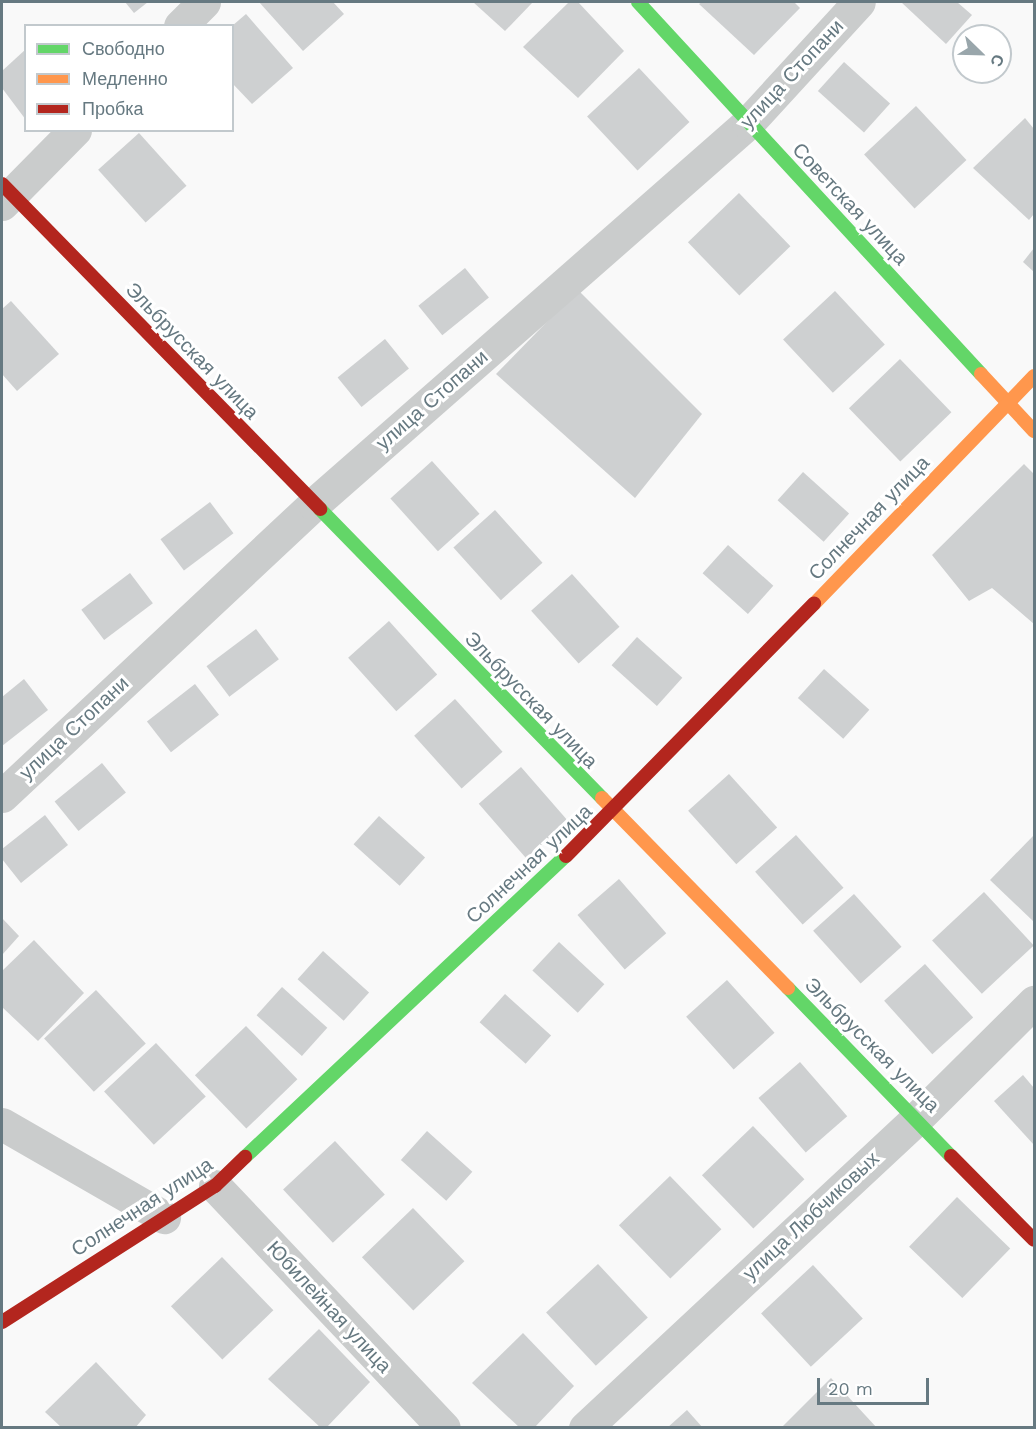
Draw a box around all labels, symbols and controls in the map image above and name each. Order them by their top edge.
street label: улица Стопани [735,14,849,134]
legend [24,24,234,132]
north arrow [952,24,1012,84]
text: Свободно [82,38,165,59]
text: С [986,51,1008,69]
text: Медленно [82,68,168,89]
text: Пробка [82,98,144,119]
street label: Советская улица [787,138,913,270]
street label: Эльбрусская улица [121,278,263,424]
street label: улица Стопани [371,345,493,455]
street label: Солнечная улица [804,451,934,585]
street label: Эльбрусская улица [460,627,602,773]
street label: улица Стопани [14,671,134,785]
street label: Солнечная улица [461,799,597,929]
street label: Эльбрусская улица [800,973,944,1117]
street label: улица Любчиковых [738,1147,884,1285]
street label: Солнечная улица [67,1152,217,1262]
street label: Юбилейная улица [262,1236,396,1378]
scale bar [820,1366,932,1404]
text: 20 m [828,1378,873,1399]

